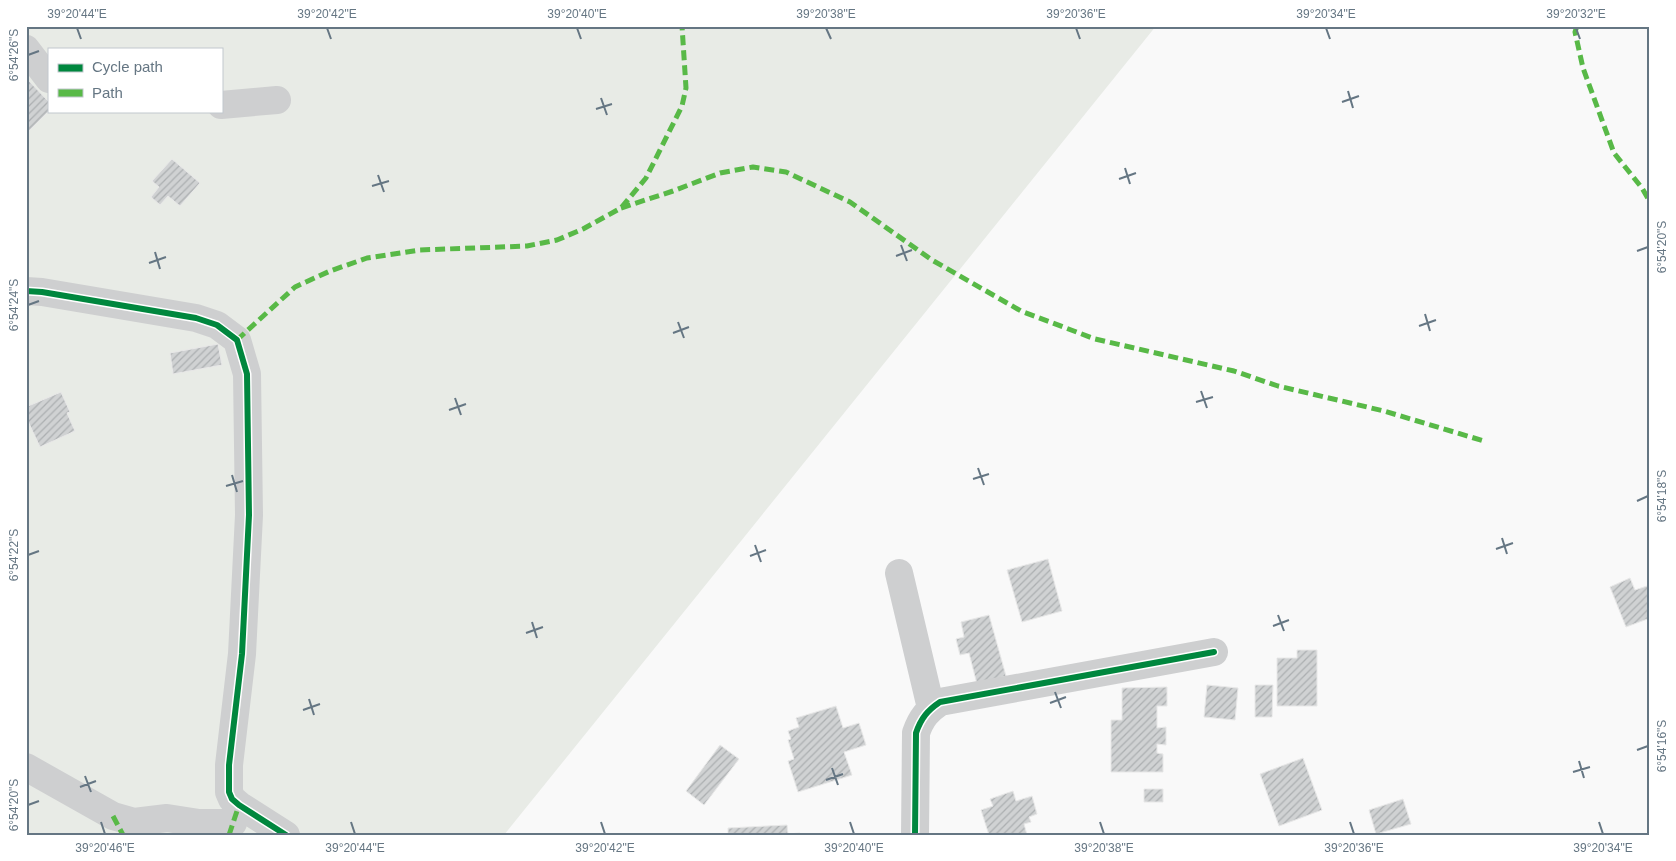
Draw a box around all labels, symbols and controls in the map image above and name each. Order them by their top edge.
text: 39°20'44"E [47,7,107,21]
text: 39°20'42"E [297,7,357,21]
text: 39°20'40"E [547,7,607,21]
text: 39°20'38"E [796,7,856,21]
text: 39°20'36"E [1046,7,1106,21]
text: 39°20'34"E [1296,7,1356,21]
text: 39°20'32"E [1546,7,1606,21]
text: 6°54'26"S [7,29,21,81]
legend [48,48,222,112]
text: Cycle path [92,58,163,75]
text: Path [92,84,123,101]
text: 6°54'20"S [1655,221,1669,273]
text: 6°54'24"S [7,279,21,331]
text: 6°54'18"S [1655,470,1669,522]
text: 6°54'22"S [7,529,21,581]
text: 6°54'16"S [1655,720,1669,772]
text: 6°54'20"S [7,779,21,831]
text: 39°20'46"E [75,841,135,855]
text: 39°20'44"E [325,841,385,855]
text: 39°20'42"E [575,841,635,855]
text: 39°20'40"E [824,841,884,855]
text: 39°20'38"E [1074,841,1134,855]
text: 39°20'36"E [1324,841,1384,855]
text: 39°20'34"E [1573,841,1633,855]

